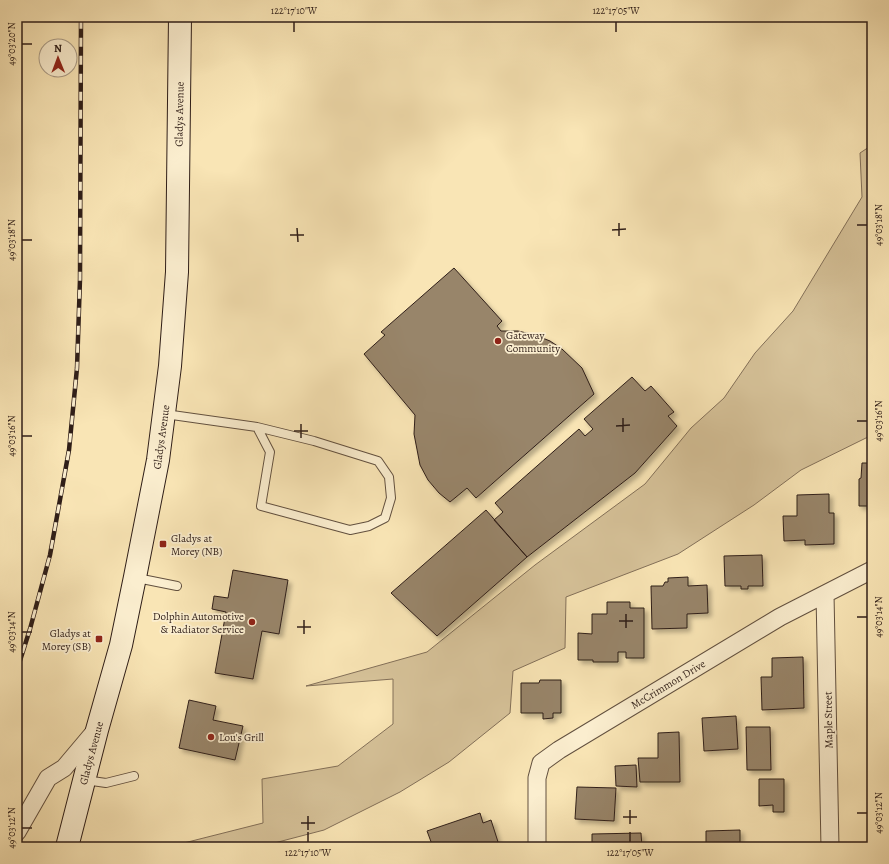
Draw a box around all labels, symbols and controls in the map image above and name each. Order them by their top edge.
text: 122°17'10"W [271,4,318,17]
text: 122°17'05"W [592,4,640,17]
text: 49°03'20"N [5,22,18,66]
north arrow [38,38,78,78]
text: N [54,41,62,56]
street label: Gladys Avenue [171,81,188,147]
text: 49°03'18"N [872,204,885,246]
text: 49°03'18"N [5,219,18,261]
place label: Gateway Community [506,328,560,356]
marker: Gateway Community [493,336,503,346]
text: 49°03'16"N [872,400,885,442]
street label: Gladys Avenue [150,404,173,470]
text: 49°03'16"N [5,415,18,457]
place label: Gladys at Morey (NB) [171,531,222,559]
marker: Gladys at Morey (NB) [158,539,168,549]
text: 49°03'14"N [872,596,885,638]
place label: Dolphin Automotive & Radiator Service [153,609,244,637]
text: 49°03'14"N [5,611,18,653]
marker: Dolphin Automotive & Radiator Service [247,617,257,627]
place label: Gladys at Morey (SB) [42,626,91,654]
marker: Gladys at Morey (SB) [94,634,104,644]
street label: McCrimmon Drive [628,656,708,713]
street label: Maple Street [820,691,836,749]
street label: Gladys Avenue [76,720,107,787]
place label: Lou's Grill [219,730,264,745]
marker: Lou's Grill [206,732,216,742]
text: 49°03'12"N [872,792,885,834]
text: 49°03'12"N [5,807,18,849]
text: 122°17'10"W [285,846,332,859]
text: 122°17'05"W [606,846,654,859]

